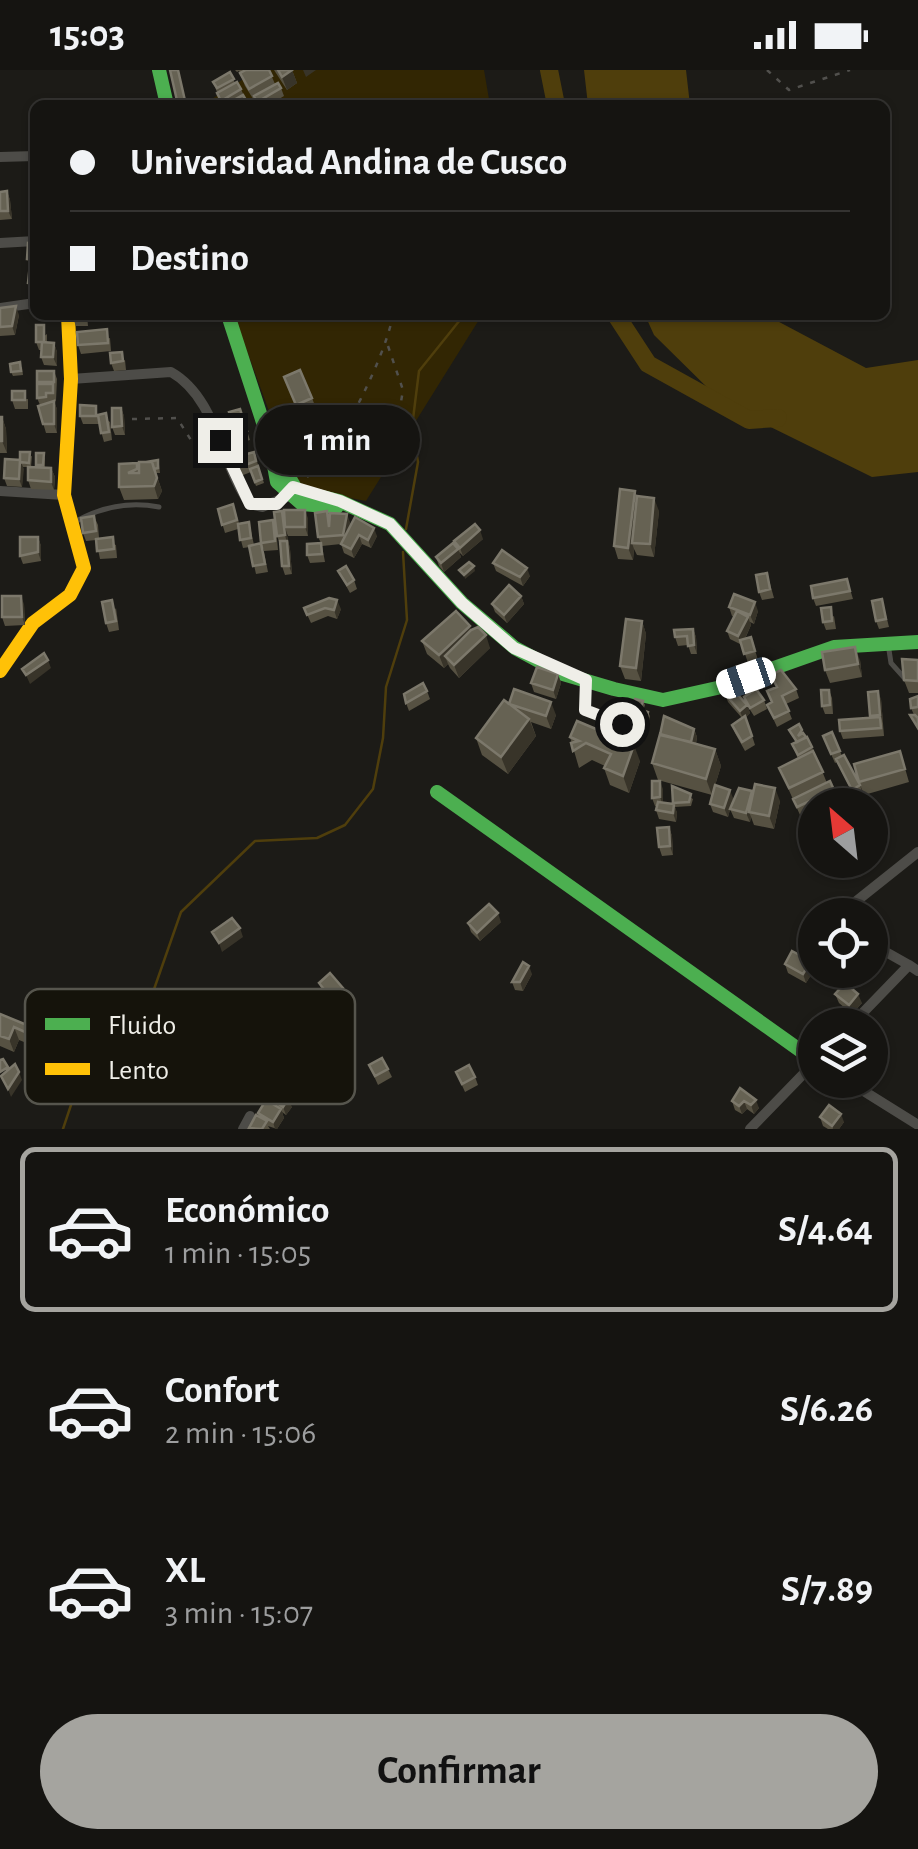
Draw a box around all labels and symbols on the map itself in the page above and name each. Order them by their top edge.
callout: 1 min [255,405,420,475]
route end [198,418,243,463]
car [713,654,779,702]
route start [600,702,645,747]
north arrow [798,788,888,878]
legend [25,989,355,1104]
text: Fluido [108,1012,176,1040]
text: Lento [108,1057,169,1085]

